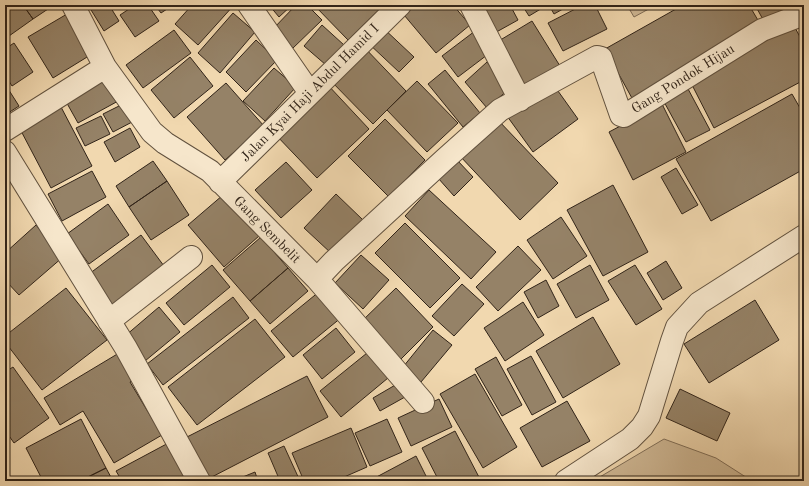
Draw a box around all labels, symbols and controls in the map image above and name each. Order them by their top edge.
street label: Jalan Kyai Haji Abdul Hamid I [238,21,382,165]
street label: Gang Pondok Hijau [629,41,737,116]
street label: Gang Sembelit [231,194,303,266]

